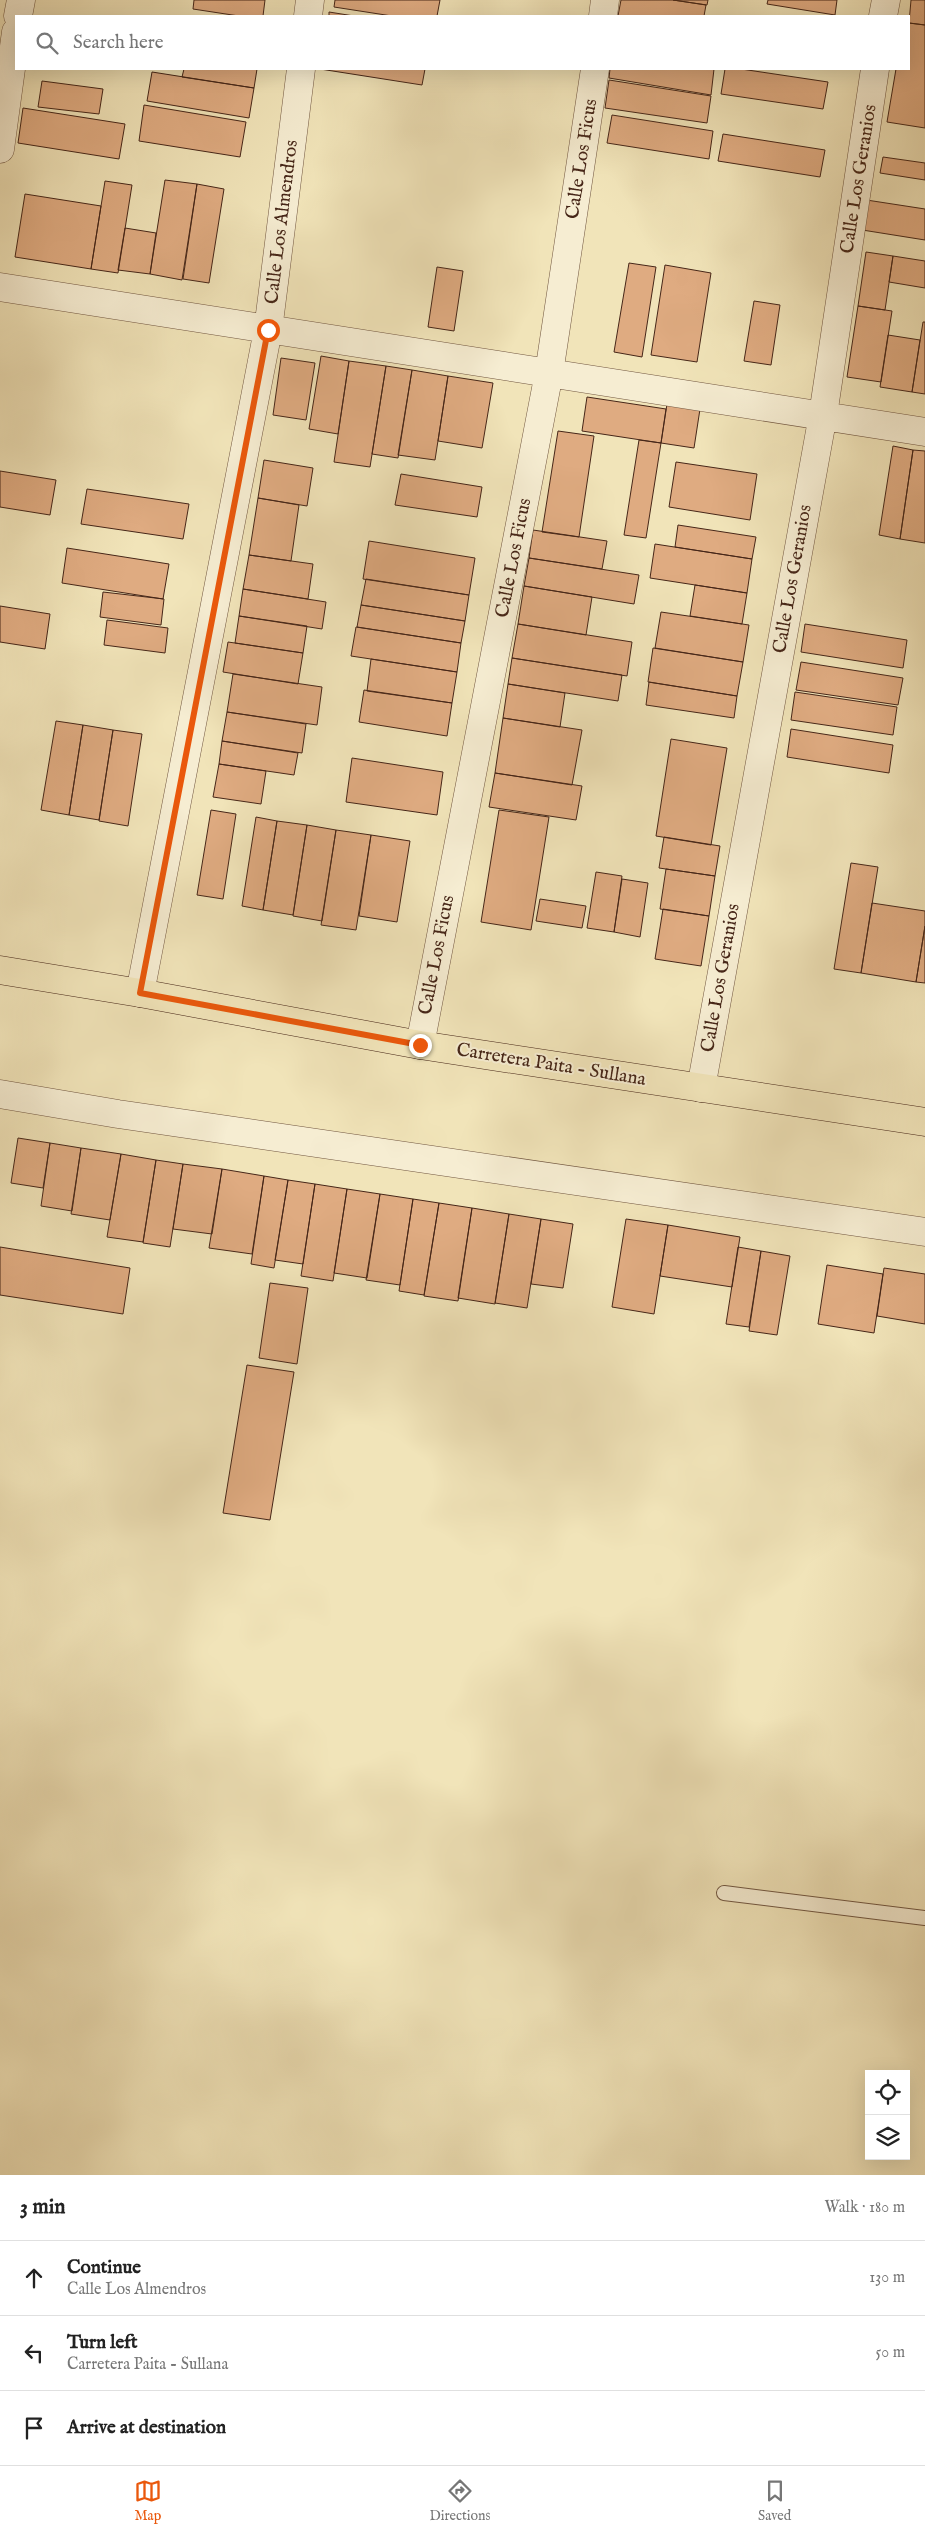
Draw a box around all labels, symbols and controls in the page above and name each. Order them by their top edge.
search box [15,15,910,70]
icon: search [33,29,61,57]
text: Search here [73,31,164,55]
street label: Calle Los Ficus [561,97,603,221]
street label: Calle Los Geranios [835,103,883,255]
street label: Calle Los Almendros [260,139,304,305]
route start [257,319,280,342]
street label: Calle Los Ficus [491,496,537,620]
street label: Calle Los Geranios [768,503,818,655]
street label: Calle Los Ficus [414,893,460,1017]
street label: Calle Los Geranios [696,902,746,1054]
route end [409,1034,432,1057]
street label: Carretera Paita - Sullana [455,1038,648,1092]
map controls [865,2070,910,2160]
button: locate [865,2070,910,2115]
button: layers [865,2115,910,2160]
text: 3 min [20,2194,65,2221]
text: Walk · 180 m [824,2198,905,2218]
text: Continue [67,2256,141,2280]
icon: ahead [20,2264,48,2292]
text: 130 m [869,2268,905,2288]
text: Calle Los Almendros [67,2280,206,2300]
text: Turn left [67,2331,138,2355]
icon: left [20,2339,48,2367]
text: 50 m [876,2343,905,2363]
text: Carretera Paita - Sullana [67,2355,228,2375]
icon: arrive [20,2414,48,2442]
text: Arrive at destination [67,2416,226,2440]
tab: Map [134,2477,162,2525]
tab: Directions [429,2477,490,2525]
tab: Saved [758,2477,791,2525]

